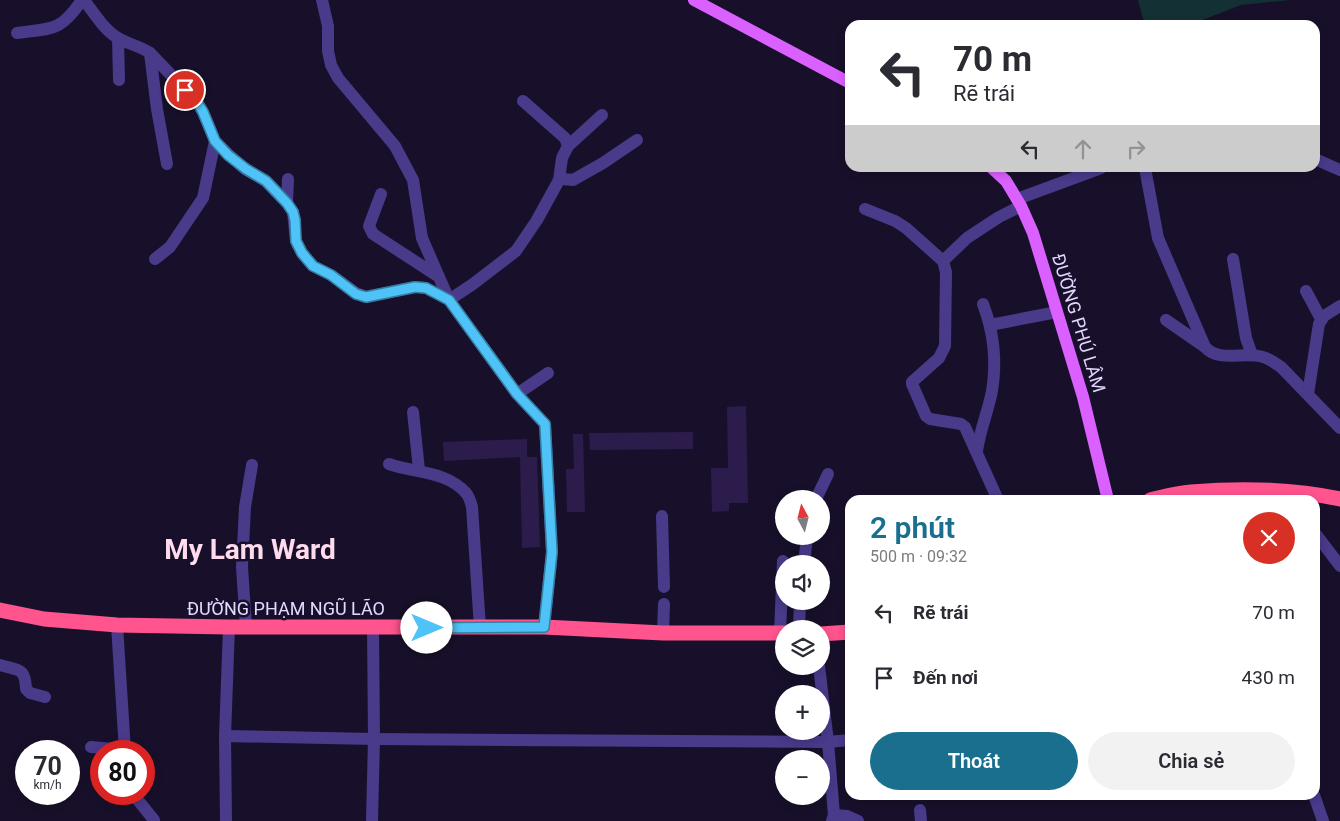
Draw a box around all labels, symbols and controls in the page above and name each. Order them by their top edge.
text: 70 m [953,39,1032,80]
icon: left [870,40,935,105]
pin [164,69,206,111]
icon: arrive [171,76,199,104]
text: Rẽ trái [953,81,1015,106]
icon: left [1016,135,1044,163]
icon: ahead [1069,135,1097,163]
icon: right [1122,135,1150,163]
street label: ĐƯỜNG PHÚ LÂM [1048,251,1110,395]
north arrow [775,490,830,545]
map controls [775,490,830,805]
text: 2 phút [870,510,955,545]
button: close [1243,512,1295,564]
district label: My Lam Ward [164,533,336,566]
text: 500 m · 09:32 [870,547,967,566]
button: sound [775,555,830,610]
street label: ĐƯỜNG PHẠM NGŨ LÃO [187,597,385,619]
icon: left [870,599,898,627]
position arrow [400,601,452,653]
text: Rẽ trái [913,601,968,624]
text: 70 m [1252,601,1295,624]
button: layers [775,620,830,675]
icon: arrive [870,664,898,692]
text: Đến nơi [913,666,978,689]
text: 430 m [1242,666,1295,689]
button: + [775,685,830,740]
button: Thoát [870,732,1078,790]
button: Chia sẻ [1088,732,1295,790]
speed limit sign: 80 [90,740,155,805]
button: − [775,750,830,805]
text: 70 [33,752,62,781]
text: km/h [33,778,62,792]

